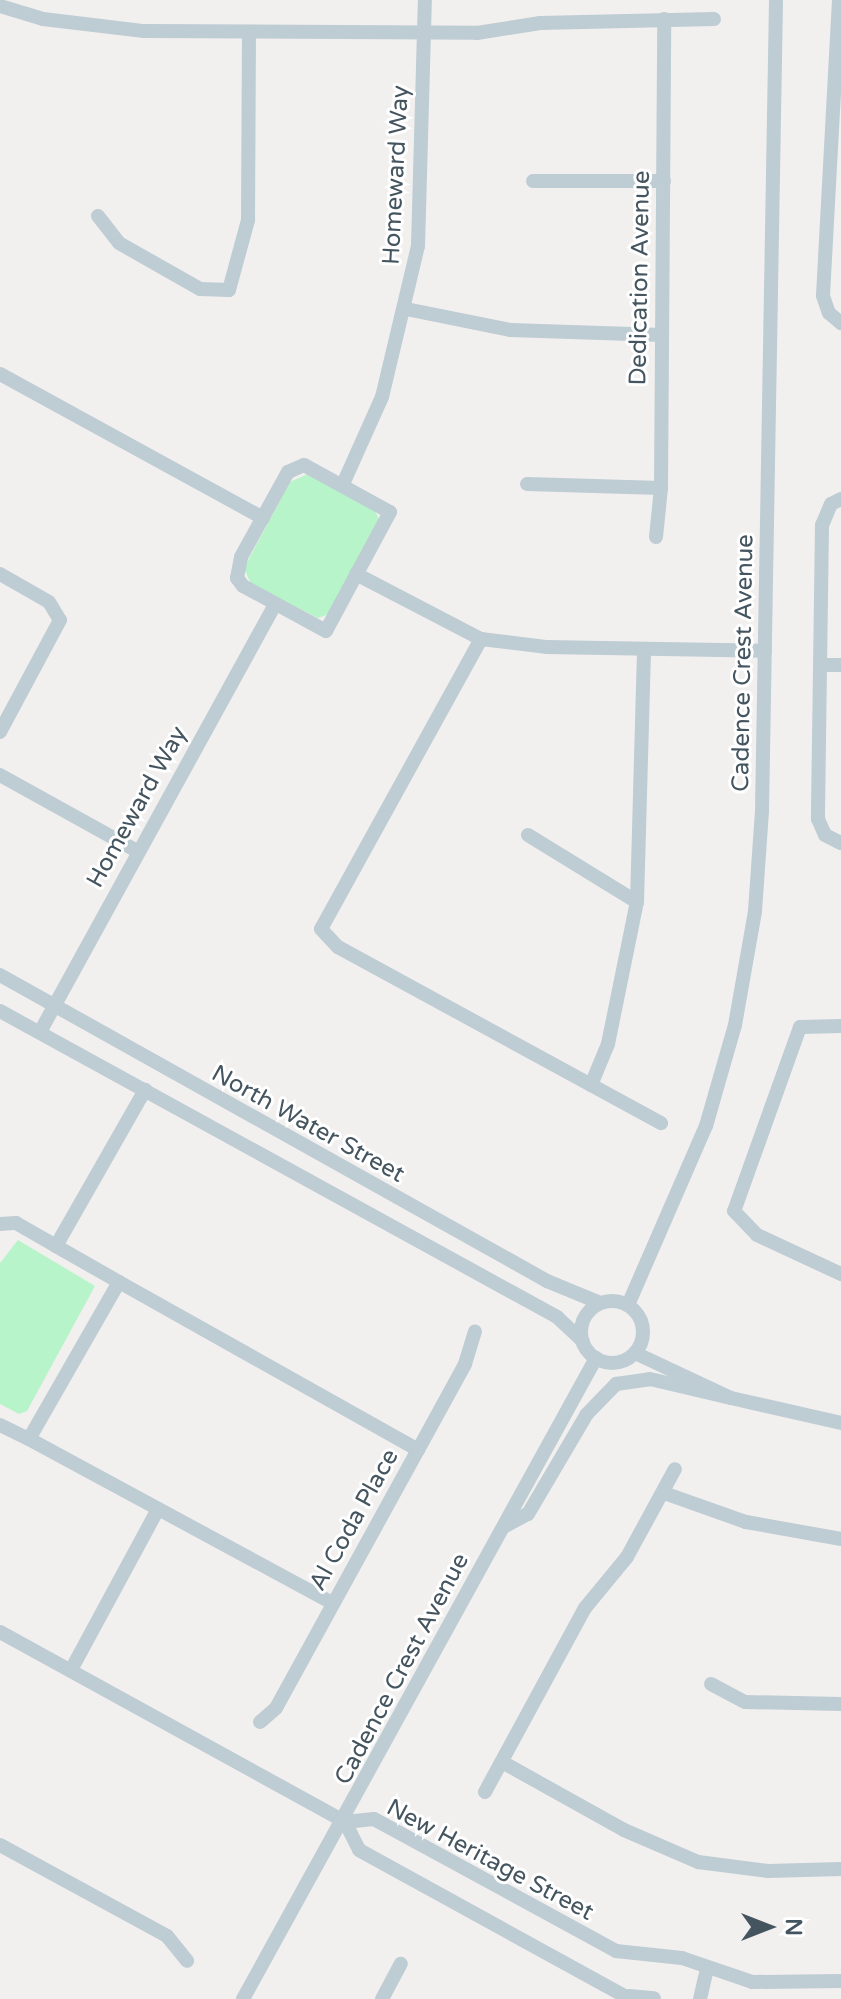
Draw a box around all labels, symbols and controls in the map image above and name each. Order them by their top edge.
street label: Homeward Way [377,84,415,266]
street label: Dedication Avenue [624,170,656,386]
street label: Cadence Crest Avenue [726,534,760,792]
street label: Homeward Way [81,721,193,893]
street label: North Water Street [207,1059,409,1189]
street label: Al Coda Place [303,1444,405,1596]
street label: Cadence Crest Avenue [329,1548,475,1790]
street label: New Heritage Street [382,1793,598,1927]
north arrow [729,1887,809,1967]
text: N [780,1918,806,1936]

